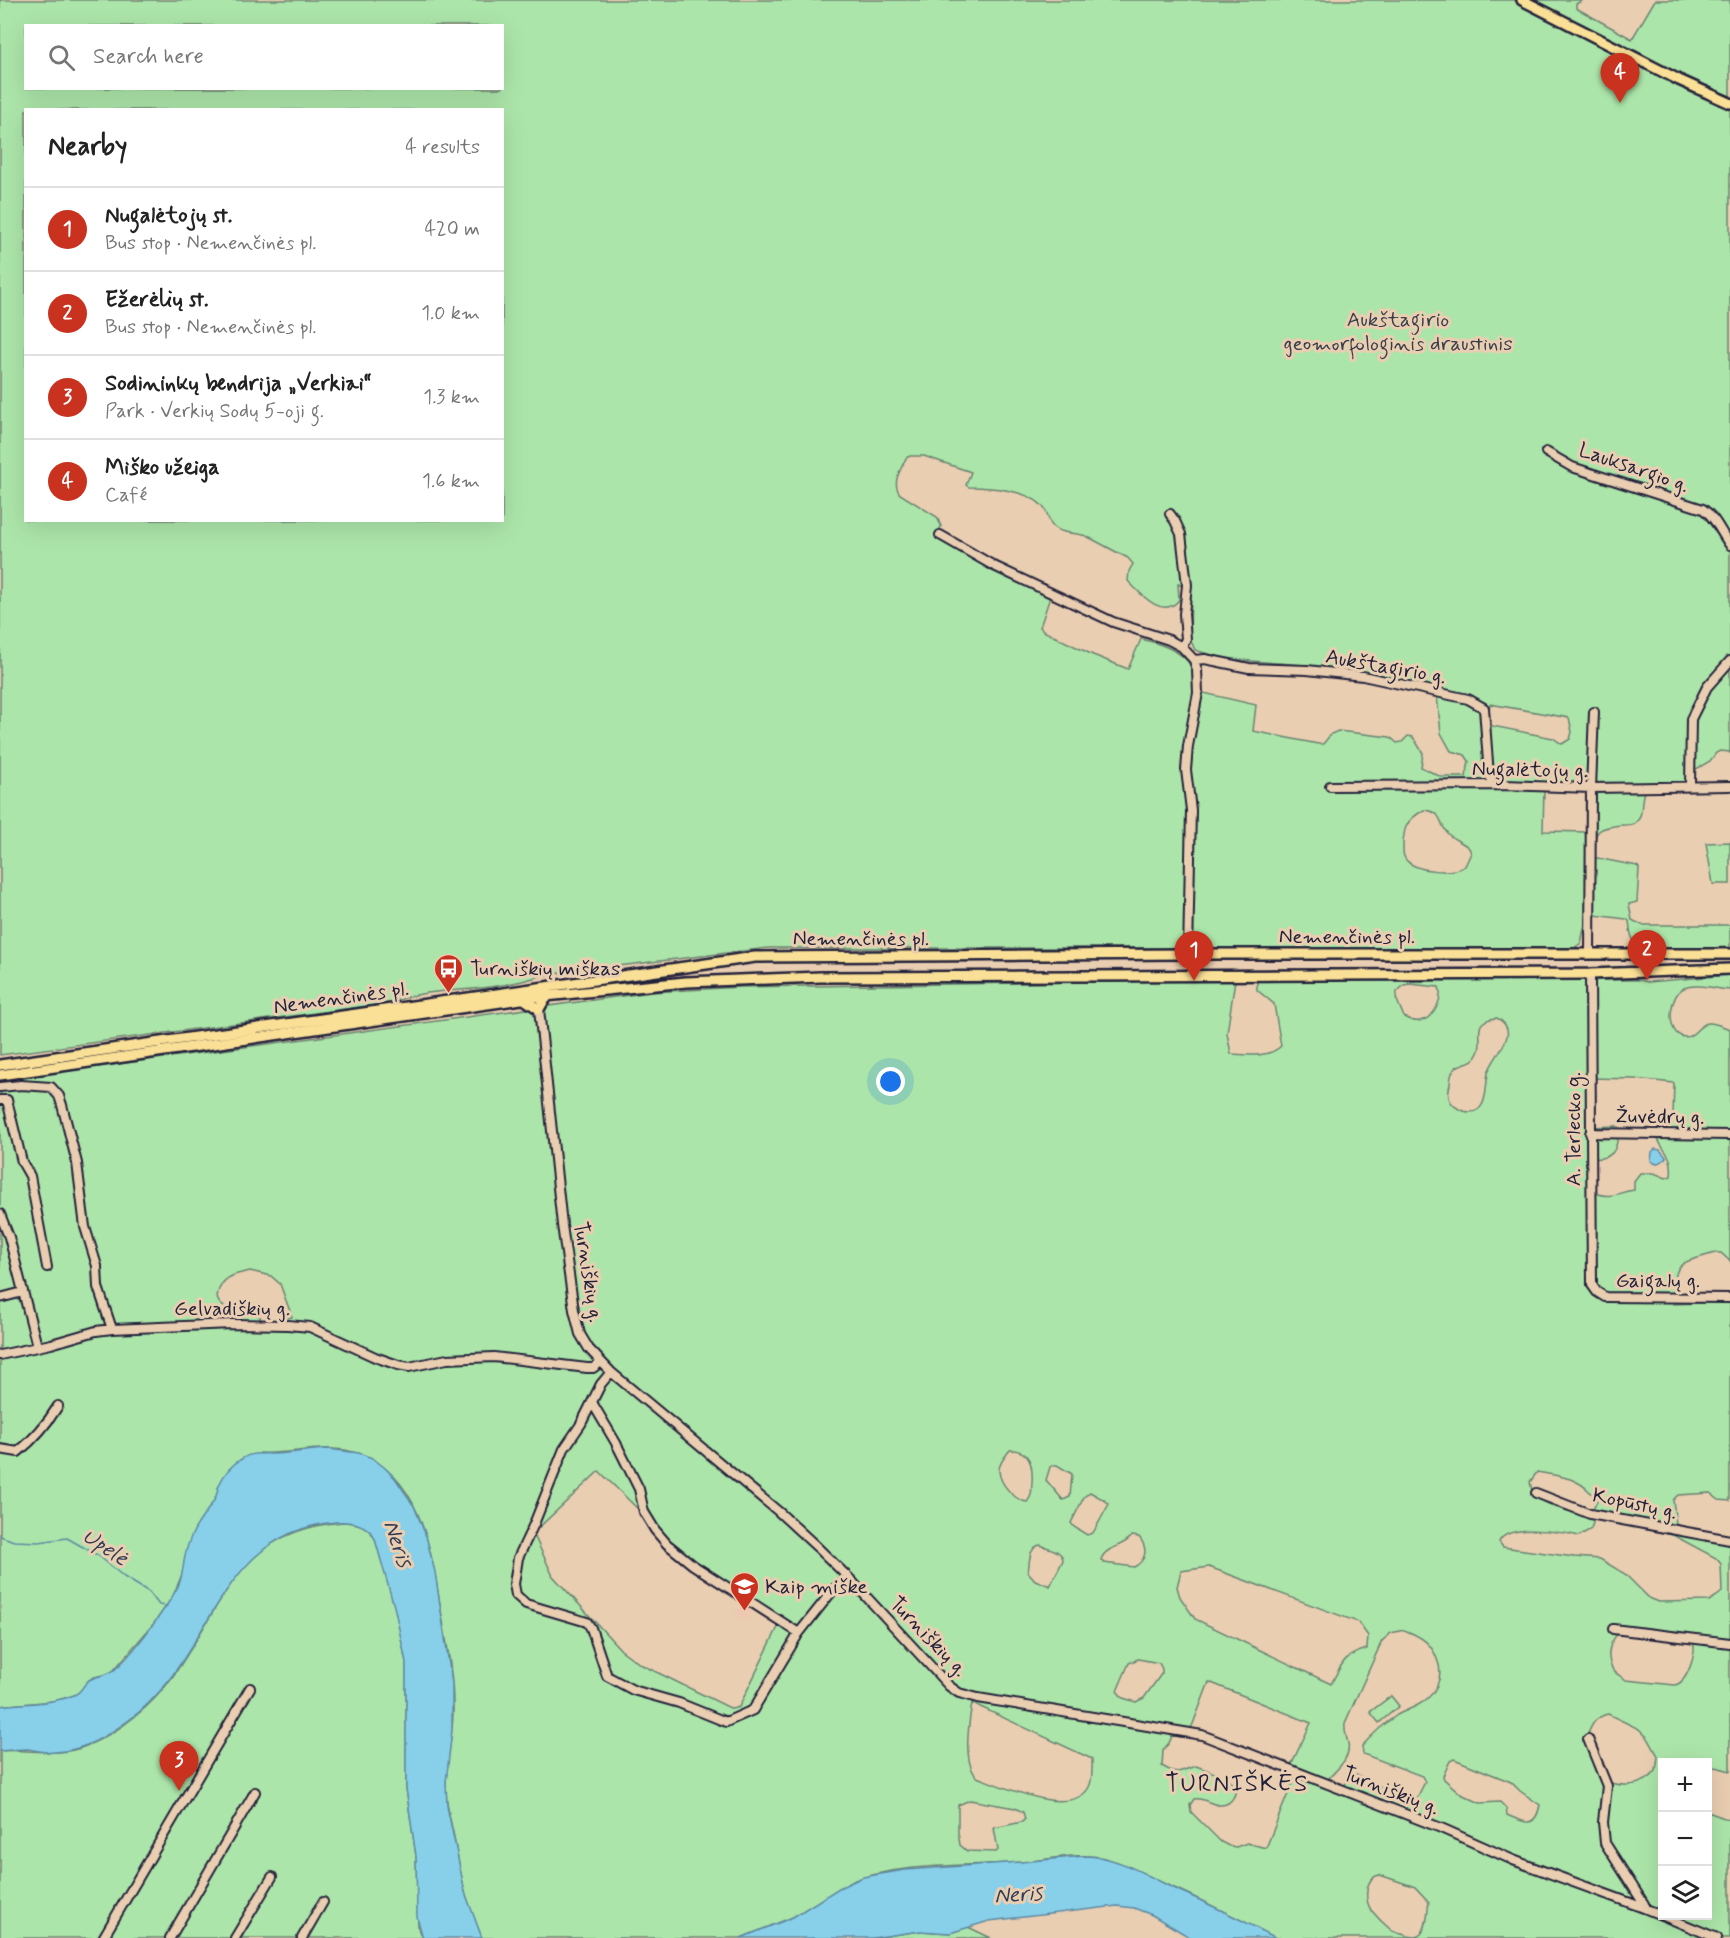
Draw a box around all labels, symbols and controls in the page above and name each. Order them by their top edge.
search box [24,24,504,90]
icon: search [45,41,78,74]
text: Search here [93,43,204,71]
pin: 4 [1600,54,1640,103]
text: Nearby [48,130,127,164]
text: 4 results [405,134,480,161]
text: Nugalėtojų st. [105,202,232,230]
text: 1 [63,216,72,243]
text: 420 m [424,216,480,243]
text: Bus stop · Nemenčinės pl. [105,230,316,257]
text: Ežerėlių st. [105,286,209,314]
text: 2 [63,300,72,327]
text: 1.0 km [421,300,480,327]
park label: Aukštagirio geomorfologinis draustinis [1283,306,1513,360]
text: Bus stop · Nemenčinės pl. [105,314,316,341]
text: Sodininkų bendrija „Verkiai“ [105,370,372,398]
text: 3 [63,384,72,411]
text: 1.3 km [423,384,480,411]
text: Park · Verkių Sodų 5-oji g. [105,398,324,425]
street label: Lauksargio g. [1574,436,1693,502]
text: Miško užeiga [105,454,220,482]
text: 4 [62,468,73,495]
text: 1.6 km [422,468,480,495]
text: Café [105,482,147,509]
street label: Aukštagirio g. [1323,643,1448,693]
street label: Nugalėtojų g. [1472,755,1588,787]
street label: Nemenčinės pl. [1279,923,1415,951]
street label: Nemenčinės pl. [793,925,929,953]
pin: 2 [1628,930,1666,980]
pin: 1 [1174,932,1214,981]
bus stop icon: Turniškių miškas [433,952,465,994]
place label: Turniškių miškas [470,955,620,983]
street label: Nemenčinės pl. [272,975,411,1021]
your location [876,1067,905,1096]
street label: A. Terlecko g. [1560,1072,1589,1186]
street label: Žuvėdrų g. [1615,1102,1705,1132]
street label: Turniškių g. [566,1220,610,1325]
street label: Gaigalų g. [1616,1267,1700,1297]
street label: Gelvadiškių g. [174,1295,290,1323]
street label: Kopūstų g. [1590,1481,1680,1527]
water label: Neris [376,1516,419,1573]
water label: Upelė [77,1523,134,1573]
school or university icon: Kaip miške [728,1570,760,1612]
place label: Kaip miške [765,1573,868,1601]
street label: Turniškių g. [883,1590,974,1683]
pin: 3 [160,1742,198,1791]
map controls [1658,1758,1712,1920]
button: + [1658,1758,1712,1812]
street label: Turniškių g. [1338,1760,1443,1822]
district label: TURNIŠKĖS [1165,1769,1309,1800]
button: − [1658,1812,1712,1866]
button: layers [1658,1866,1712,1920]
water label: Neris [993,1879,1045,1911]

